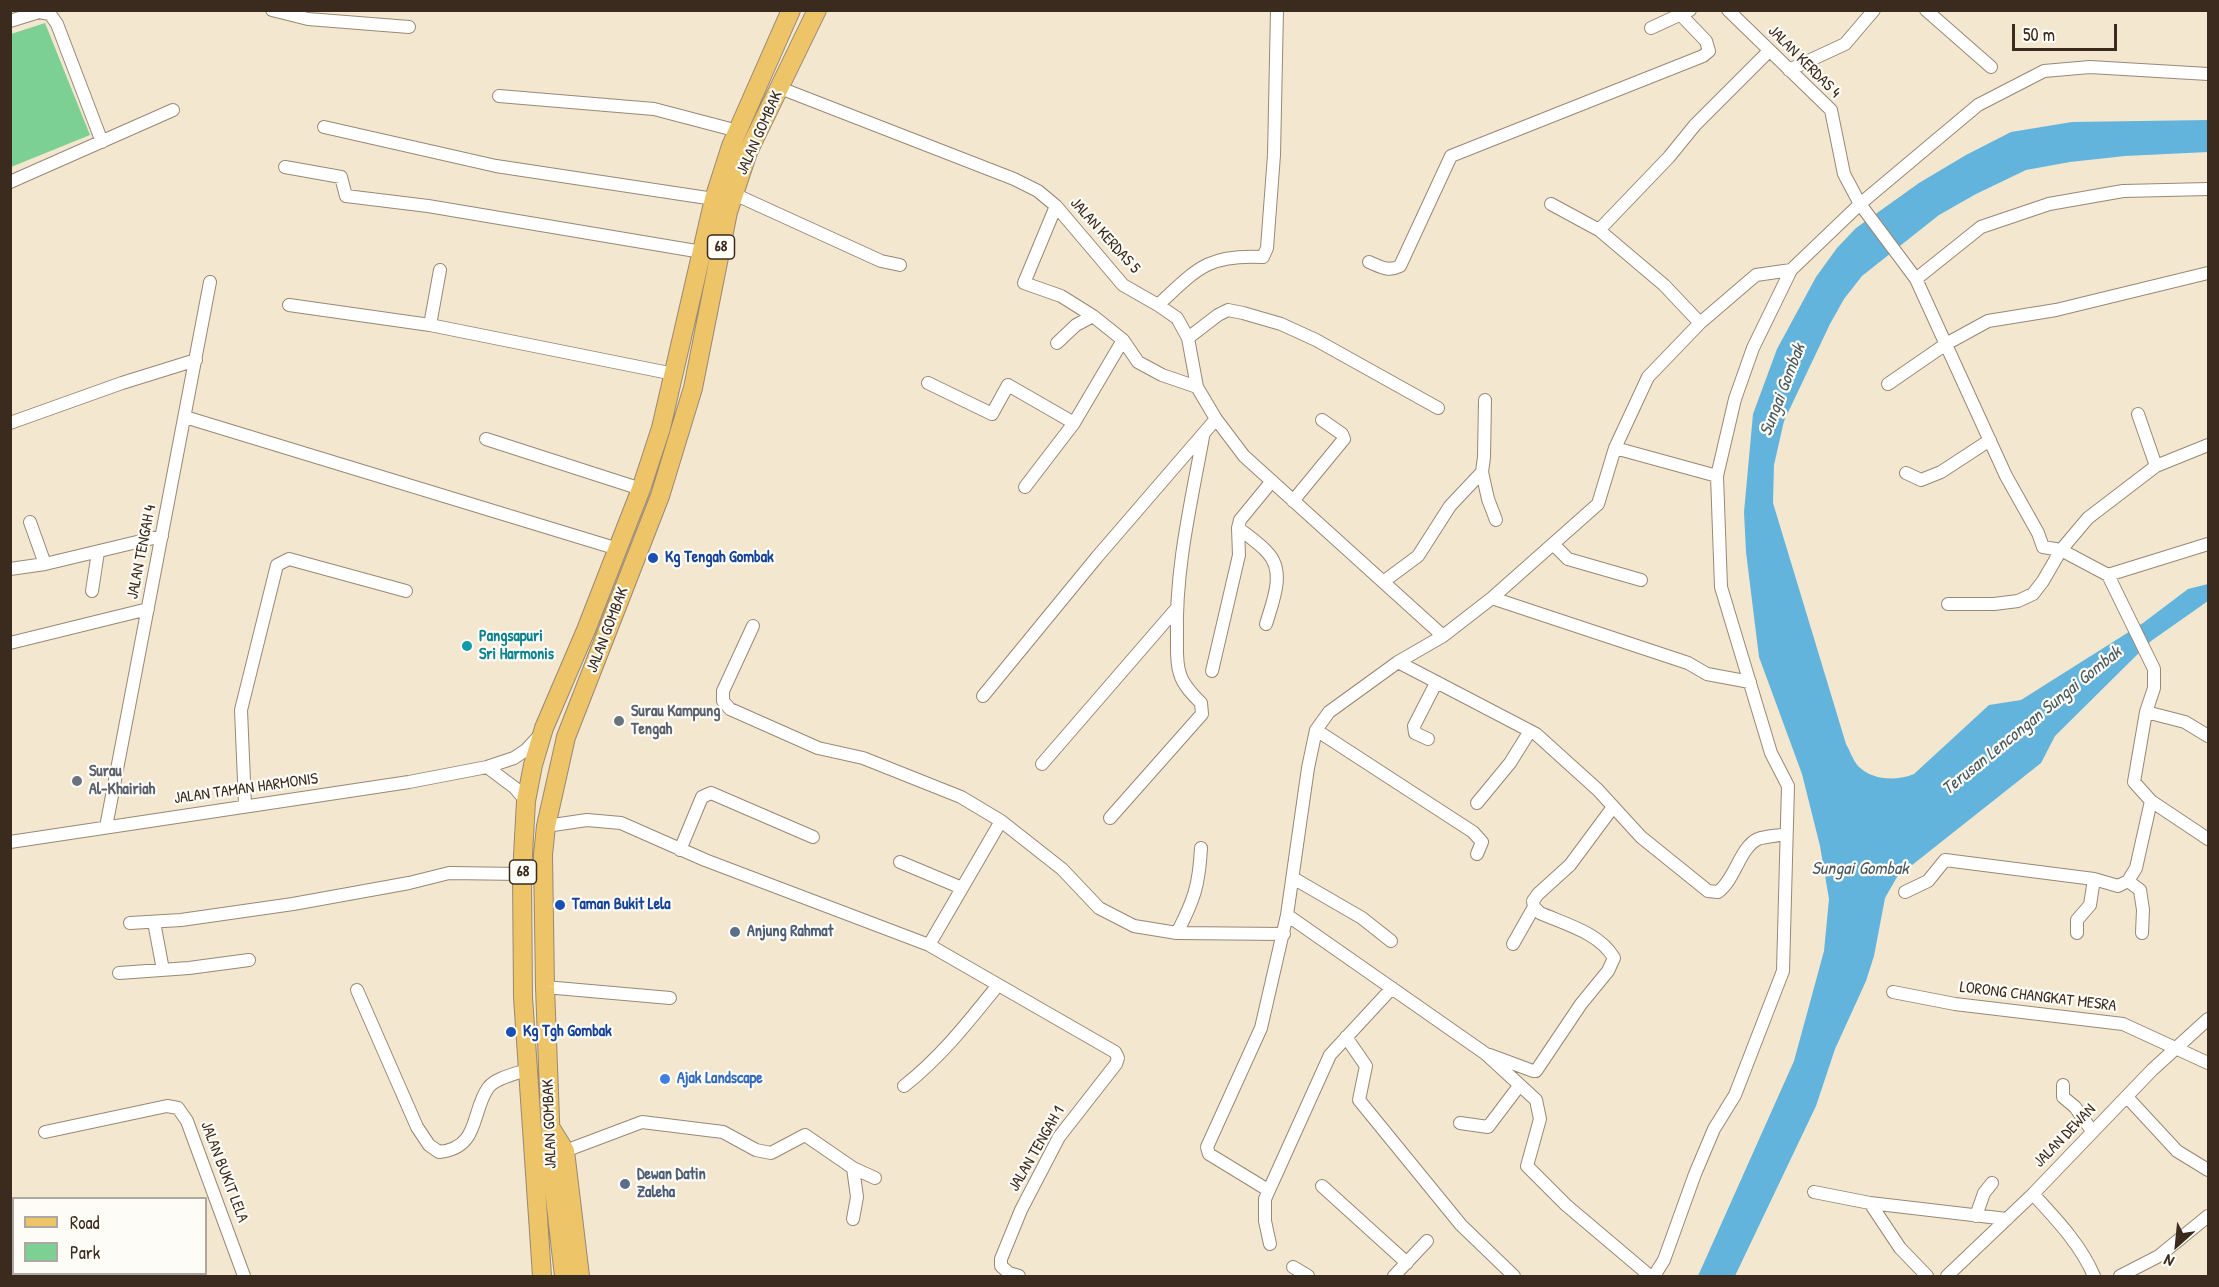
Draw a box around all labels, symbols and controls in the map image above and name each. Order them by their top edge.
scale bar [2015,12,2120,50]
street label: JALAN KERDAS 4 [1764,22,1844,102]
text: 50 m [2023,22,2055,47]
street label: JALAN GOMBAK [733,88,787,178]
street label: JALAN KERDAS 5 [1066,194,1144,278]
road number: 68 [708,235,734,259]
water label: Sungai Gombak [1756,341,1810,439]
street label: JALAN TENGAH 4 [123,503,161,601]
place label: Kg Tengah Gombak [665,548,774,568]
marker: Kg Tengah Gombak [646,551,660,565]
street label: JALAN GOMBAK [583,585,633,675]
place label: Pangsapuri Sri Harmonis [479,627,554,665]
marker: Pangsapuri Sri Harmonis [460,639,474,653]
water label: Terusan Lencongan Sungai Gombak [1938,642,2126,800]
place label: Surau Kampung Tengah [631,702,720,740]
marker: Surau Kampung Tengah [612,714,626,728]
place label: Surau Al-Khairiah [89,762,155,800]
street label: JALAN TAMAN HARMONIS [173,769,319,809]
marker: Surau Al-Khairiah [70,774,84,788]
water label: Sungai Gombak [1812,858,1908,880]
road number: 68 [510,860,536,884]
place label: Taman Bukit Lela [572,895,671,915]
marker: Taman Bukit Lela [553,898,567,912]
place label: Anjung Rahmat [747,922,833,942]
marker: Anjung Rahmat [728,925,742,939]
street label: LORONG CHANGKAT MESRA [1959,978,2117,1016]
place label: Kg Tgh Gombak [523,1022,612,1042]
marker: Kg Tgh Gombak [504,1025,518,1039]
place label: Ajak Landscape [677,1069,763,1089]
marker: Ajak Landscape [658,1072,672,1086]
street label: JALAN GOMBAK [539,1079,561,1169]
street label: JALAN DEWAN [2030,1100,2100,1172]
street label: JALAN TENGAH 1 [1005,1103,1069,1195]
street label: JALAN BUKIT LELA [196,1119,252,1225]
place label: Dewan Datin Zaleha [637,1165,706,1203]
marker: Dewan Datin Zaleha [618,1177,632,1191]
legend [12,1197,207,1275]
text: Road [70,1210,100,1235]
north arrow [2147,1215,2207,1275]
text: Park [70,1240,100,1265]
text: N [2160,1249,2178,1273]

